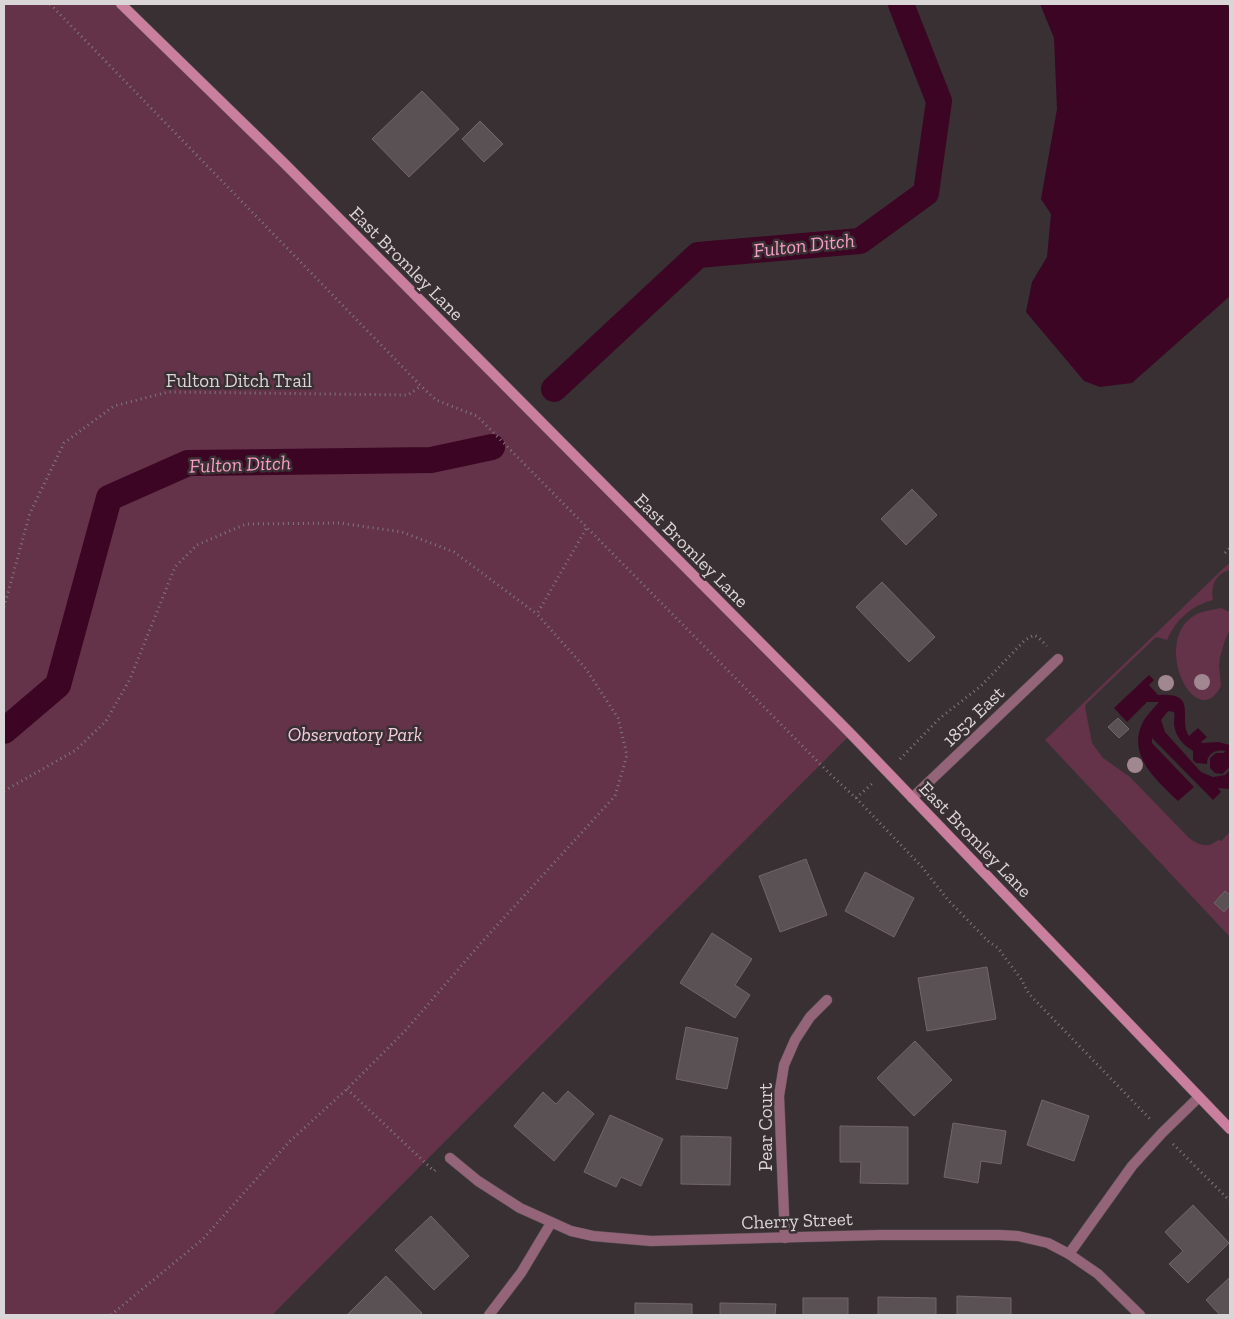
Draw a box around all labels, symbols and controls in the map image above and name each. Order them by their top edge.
street label: East Bromley Lane [345,201,469,325]
water label: Fulton Ditch [752,228,856,262]
street label: Fulton Ditch Trail [166,369,312,392]
water label: Fulton Ditch [189,450,291,478]
street label: East Bromley Lane [630,488,754,612]
street label: 1852 East [938,681,1009,751]
park label: Observatory Park [288,723,422,746]
street label: East Bromley Lane [915,777,1037,902]
street label: Pear Court [754,1083,777,1171]
street label: Cherry Street [741,1207,853,1234]

